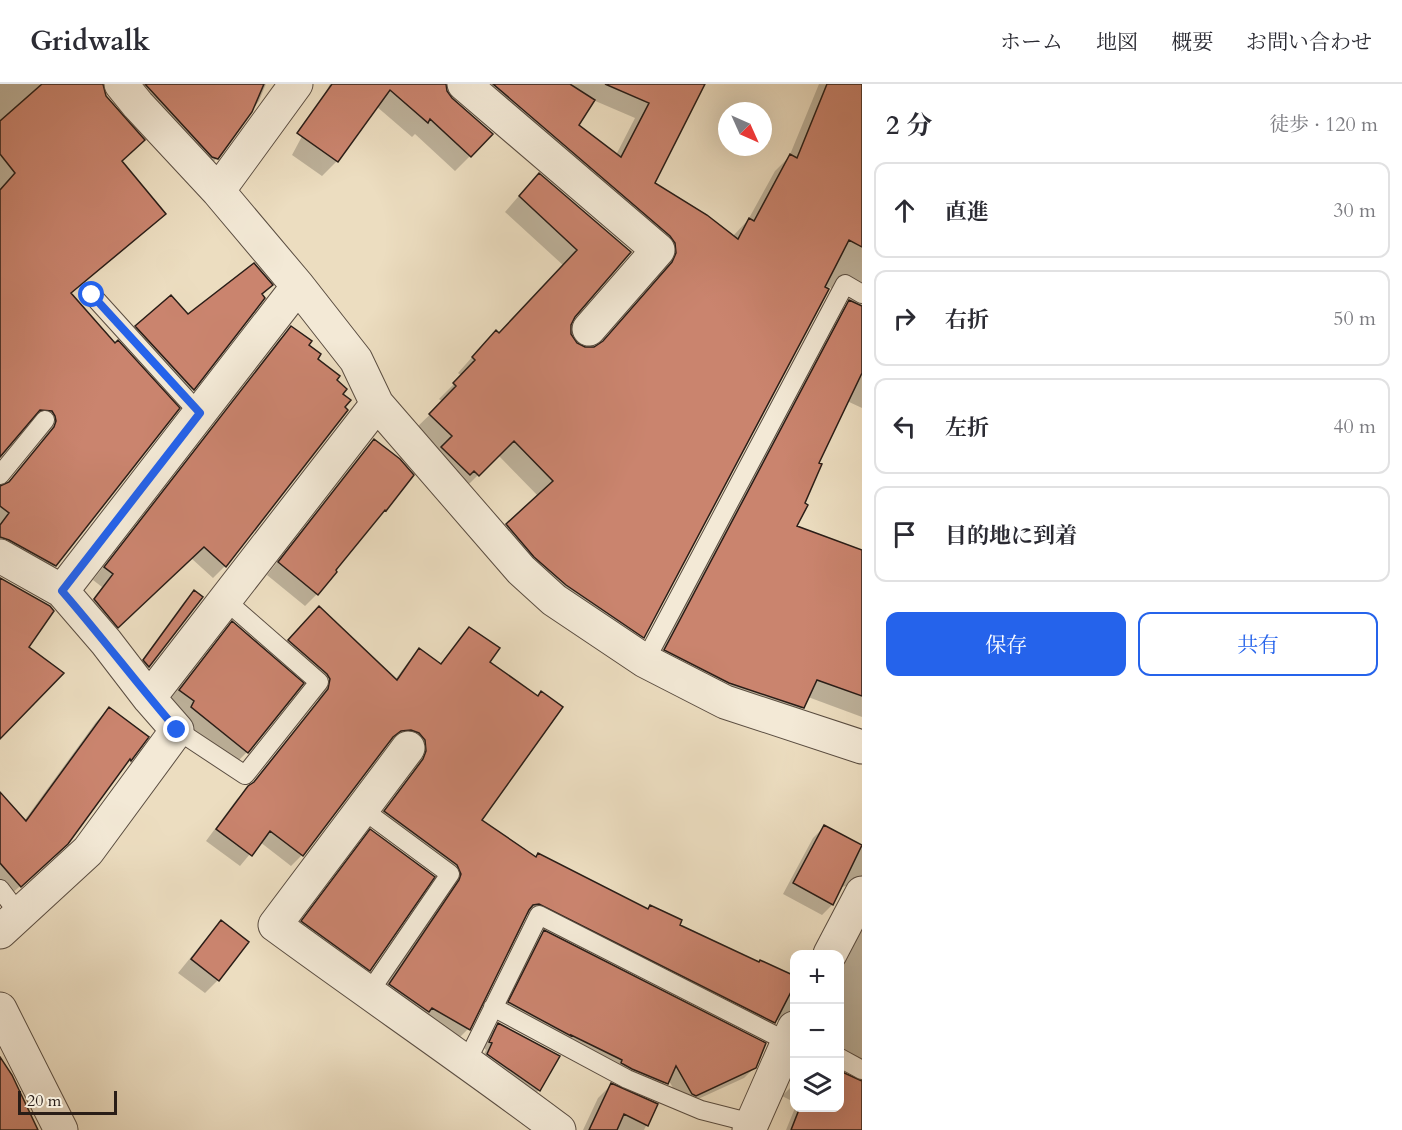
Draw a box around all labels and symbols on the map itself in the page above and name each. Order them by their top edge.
north arrow [718,102,772,156]
route start [78,281,104,307]
route end [163,716,189,742]
scale bar [18,1088,117,1116]

